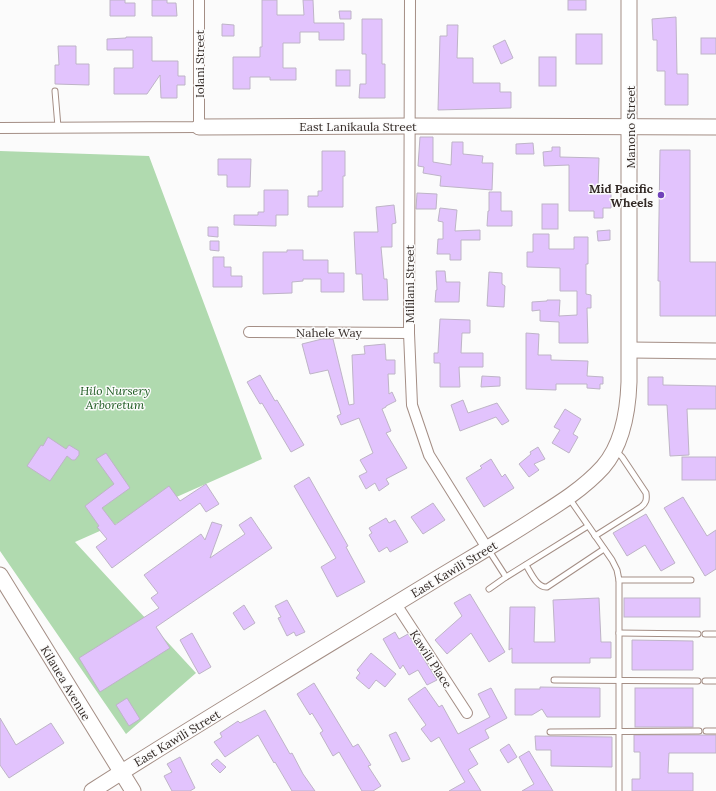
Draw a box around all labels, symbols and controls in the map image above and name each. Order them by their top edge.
street label: Iolani Street [192,30,207,98]
street label: Manono Street [623,85,638,169]
street label: East Lanikaula Street [299,119,417,134]
place label: Mid Pacific Wheels [589,181,654,210]
marker: Mid Pacific Wheels [656,190,666,200]
street label: Mililani Street [402,244,417,323]
street label: Nahele Way [296,325,363,340]
park label: Hilo Nursery Arboretum [80,383,150,412]
street label: East Kawili Street [408,537,500,601]
street label: Kawili Place [407,627,456,691]
street label: Kilauea Avenue [38,643,94,724]
street label: East Kawili Street [131,706,223,770]

